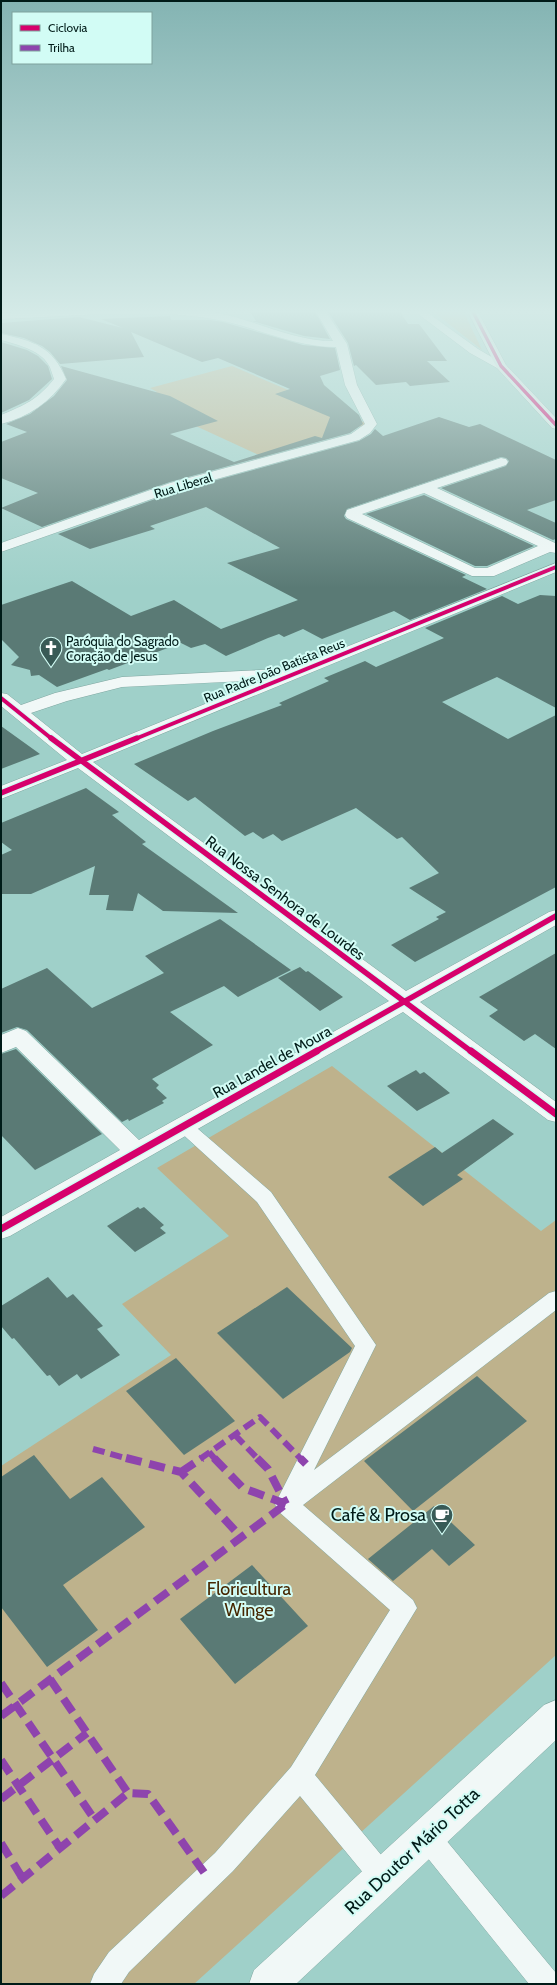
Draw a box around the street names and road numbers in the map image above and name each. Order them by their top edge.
street label: Rua Liberal [152,469,214,501]
street label: Rua Padre João Batista Reus [201,634,348,706]
street label: Rua Nossa Senhora de Lourdes [202,832,368,964]
street label: Rua Landel de Moura [210,1022,335,1102]
street label: Rua Doutor Mário Totta [340,1783,484,1919]

